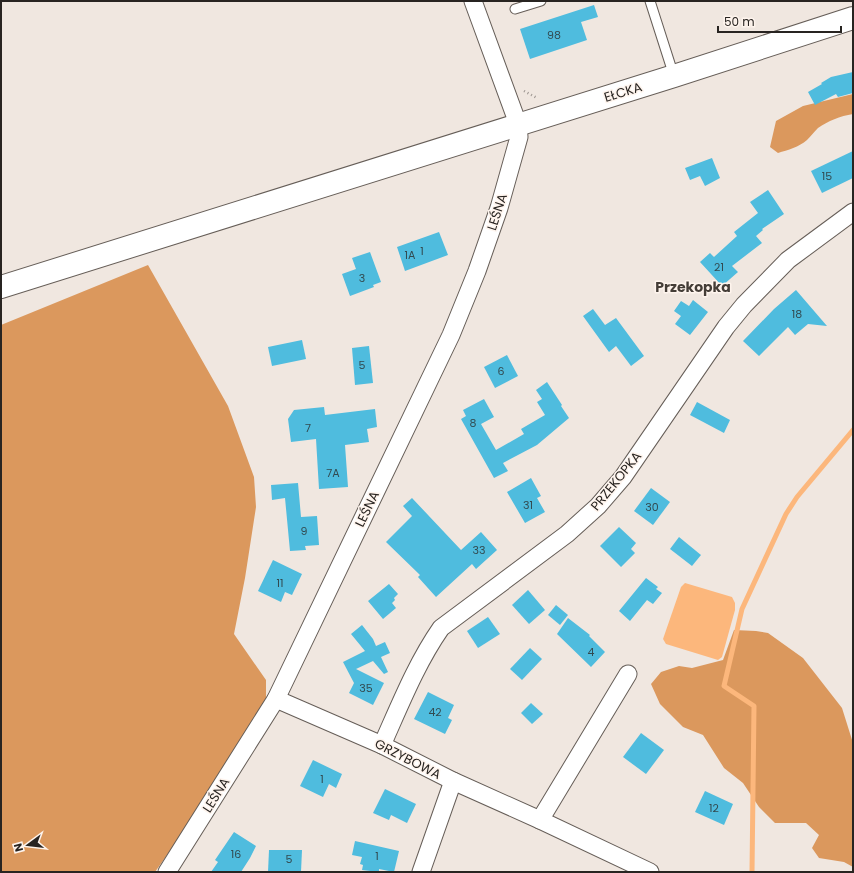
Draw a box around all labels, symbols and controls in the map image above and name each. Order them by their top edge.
scale bar [718,8,841,34]
text: 50 m [724,13,755,30]
house number: 98 [547,27,561,43]
street label: EŁCKA [602,77,645,107]
house number: 15 [822,168,832,184]
street label: LEŚNA [482,191,512,233]
house number: 1 [420,243,424,259]
house number: 1A [405,247,416,263]
house number: 21 [714,259,724,275]
house number: 3 [359,270,365,286]
district label: Przekopka [655,277,731,297]
house number: 18 [792,306,802,322]
house number: 5 [359,357,366,373]
house number: 6 [498,363,505,379]
house number: 8 [470,415,477,431]
house number: 7 [305,420,311,436]
street label: PRZEKOPKA [586,447,646,515]
house number: 7A [326,465,340,481]
street label: LEŚNA [350,488,384,530]
house number: 31 [523,497,533,513]
house number: 30 [645,499,659,515]
house number: 9 [301,523,308,539]
house number: 33 [473,542,485,558]
house number: 11 [276,575,284,591]
house number: 4 [588,644,595,660]
house number: 35 [359,680,373,696]
house number: 42 [428,704,442,720]
street label: GRZYBOWA [371,734,445,784]
house number: 1 [320,771,324,787]
street label: LEŚNA [198,774,234,816]
house number: 12 [709,800,719,816]
north arrow [8,825,48,865]
text: N [10,842,27,854]
house number: 16 [231,846,241,862]
house number: 1 [375,848,379,864]
house number: 5 [286,851,293,867]

